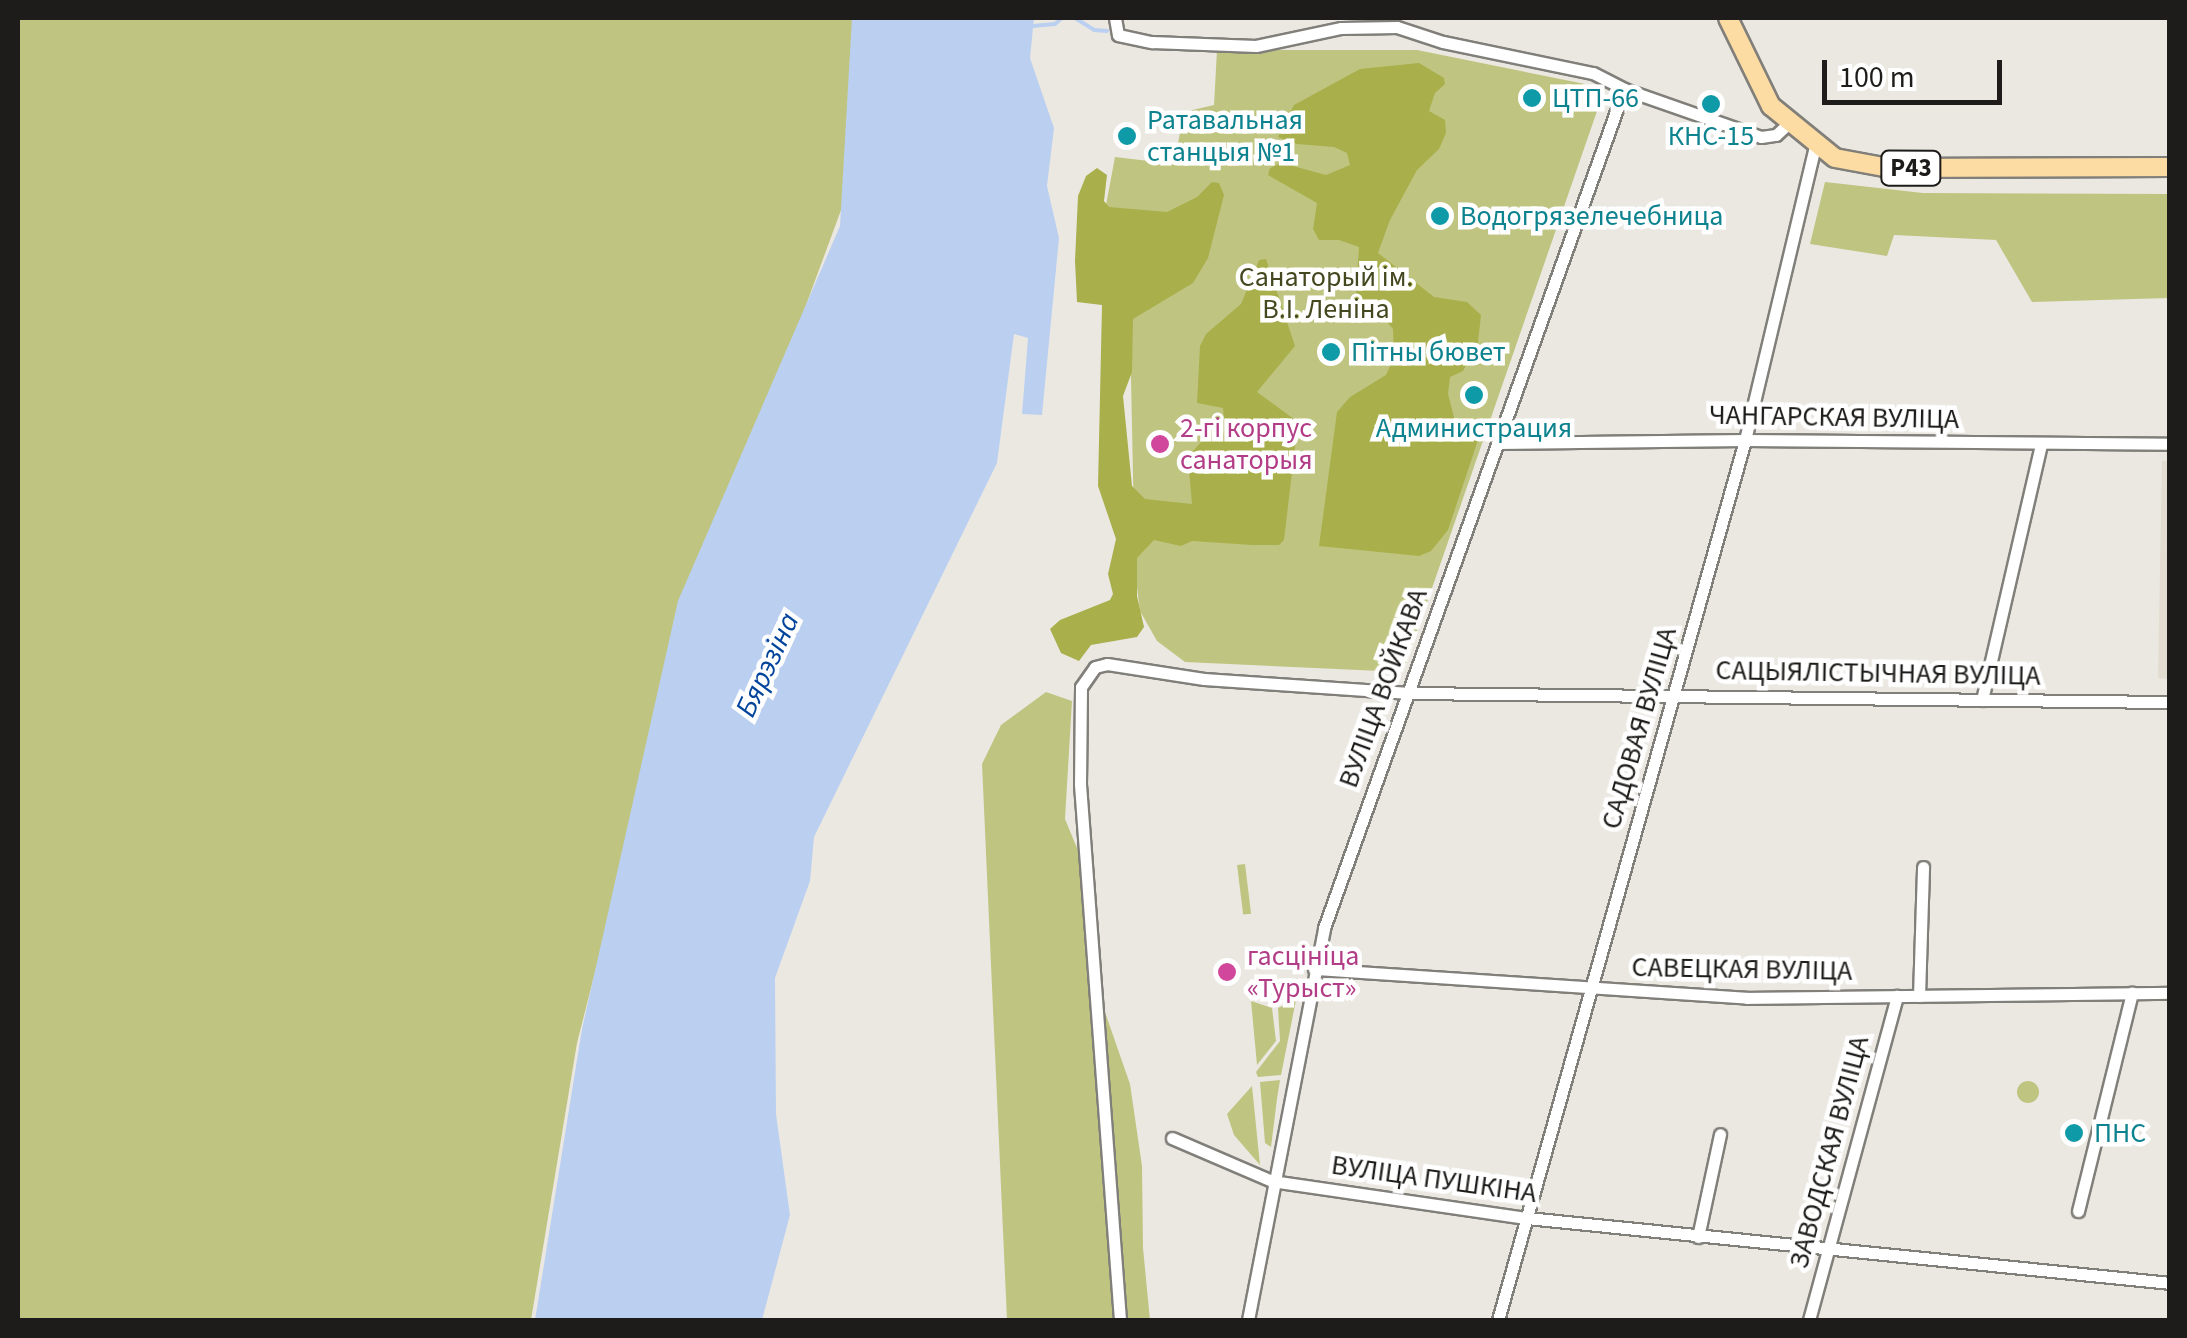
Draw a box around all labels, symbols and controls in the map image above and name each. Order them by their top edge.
scale bar [1827,40,2007,102]
text: 100 m [1839,56,1915,99]
place label: ЦТП-66 [1552,81,1639,115]
marker: ЦТП-66 [1521,87,1543,109]
marker: КНС-15 [1700,93,1722,115]
place label: Ратавальная станцыя №1 [1147,103,1303,169]
place label: КНС-15 [1668,119,1754,153]
marker: Ратавальная станцыя №1 [1116,125,1138,147]
road number: Р43 [1878,148,1944,188]
place label: Водогрязелечебница [1460,199,1723,233]
marker: Водогрязелечебница [1429,205,1451,227]
park label: Санаторый ім. В.І. Леніна [1239,260,1413,326]
place label: Пітны бювет [1351,335,1506,369]
marker: Пітны бювет [1320,341,1342,363]
marker: Администрация [1463,384,1485,406]
street label: ЧАНГАРСКАЯ ВУЛІЦА [1709,398,1959,436]
place label: 2-гі корпус санаторыя [1180,411,1313,477]
place label: Администрация [1376,411,1572,445]
marker: 2-гі корпус санаторыя [1149,433,1171,455]
street label: ВУЛІЦА ВОЙКАВА [1331,584,1435,792]
water label: Бярэзіна [728,607,808,723]
street label: САДОВАЯ ВУЛІЦА [1594,623,1684,833]
street label: САЦЫЯЛІСТЫЧНАЯ ВУЛІЦА [1715,653,2041,693]
place label: гасцініца «Турыст» [1247,939,1359,1005]
street label: САВЕЦКАЯ ВУЛІЦА [1631,950,1853,988]
marker: гасцініца «Турыст» [1216,961,1238,983]
street label: ЗАВОДСКАЯ ВУЛІЦА [1782,1032,1876,1272]
place label: ПНС [2094,1116,2146,1150]
marker: ПНС [2063,1122,2085,1144]
street label: ВУЛІЦА ПУШКІНА [1329,1148,1539,1210]

